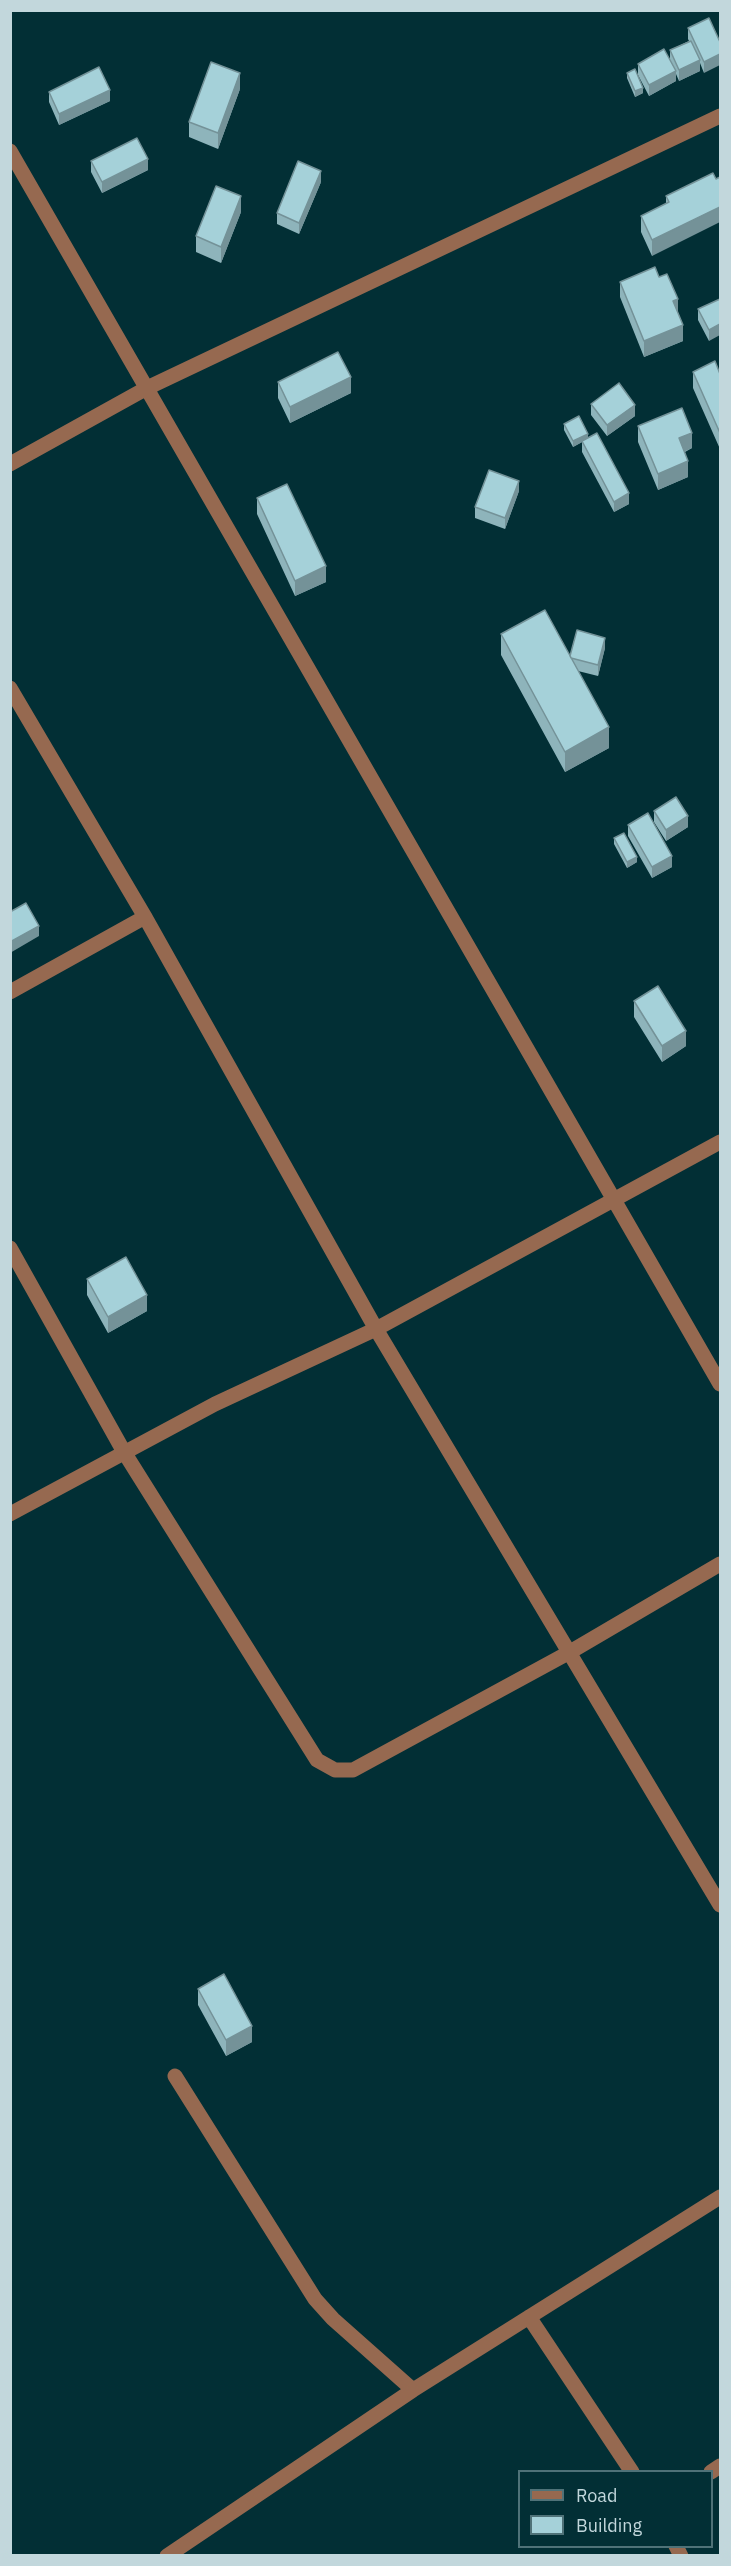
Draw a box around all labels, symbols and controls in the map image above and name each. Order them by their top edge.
legend [518,2470,713,2548]
text: Road [576,2484,617,2507]
text: Building [576,2514,642,2537]

